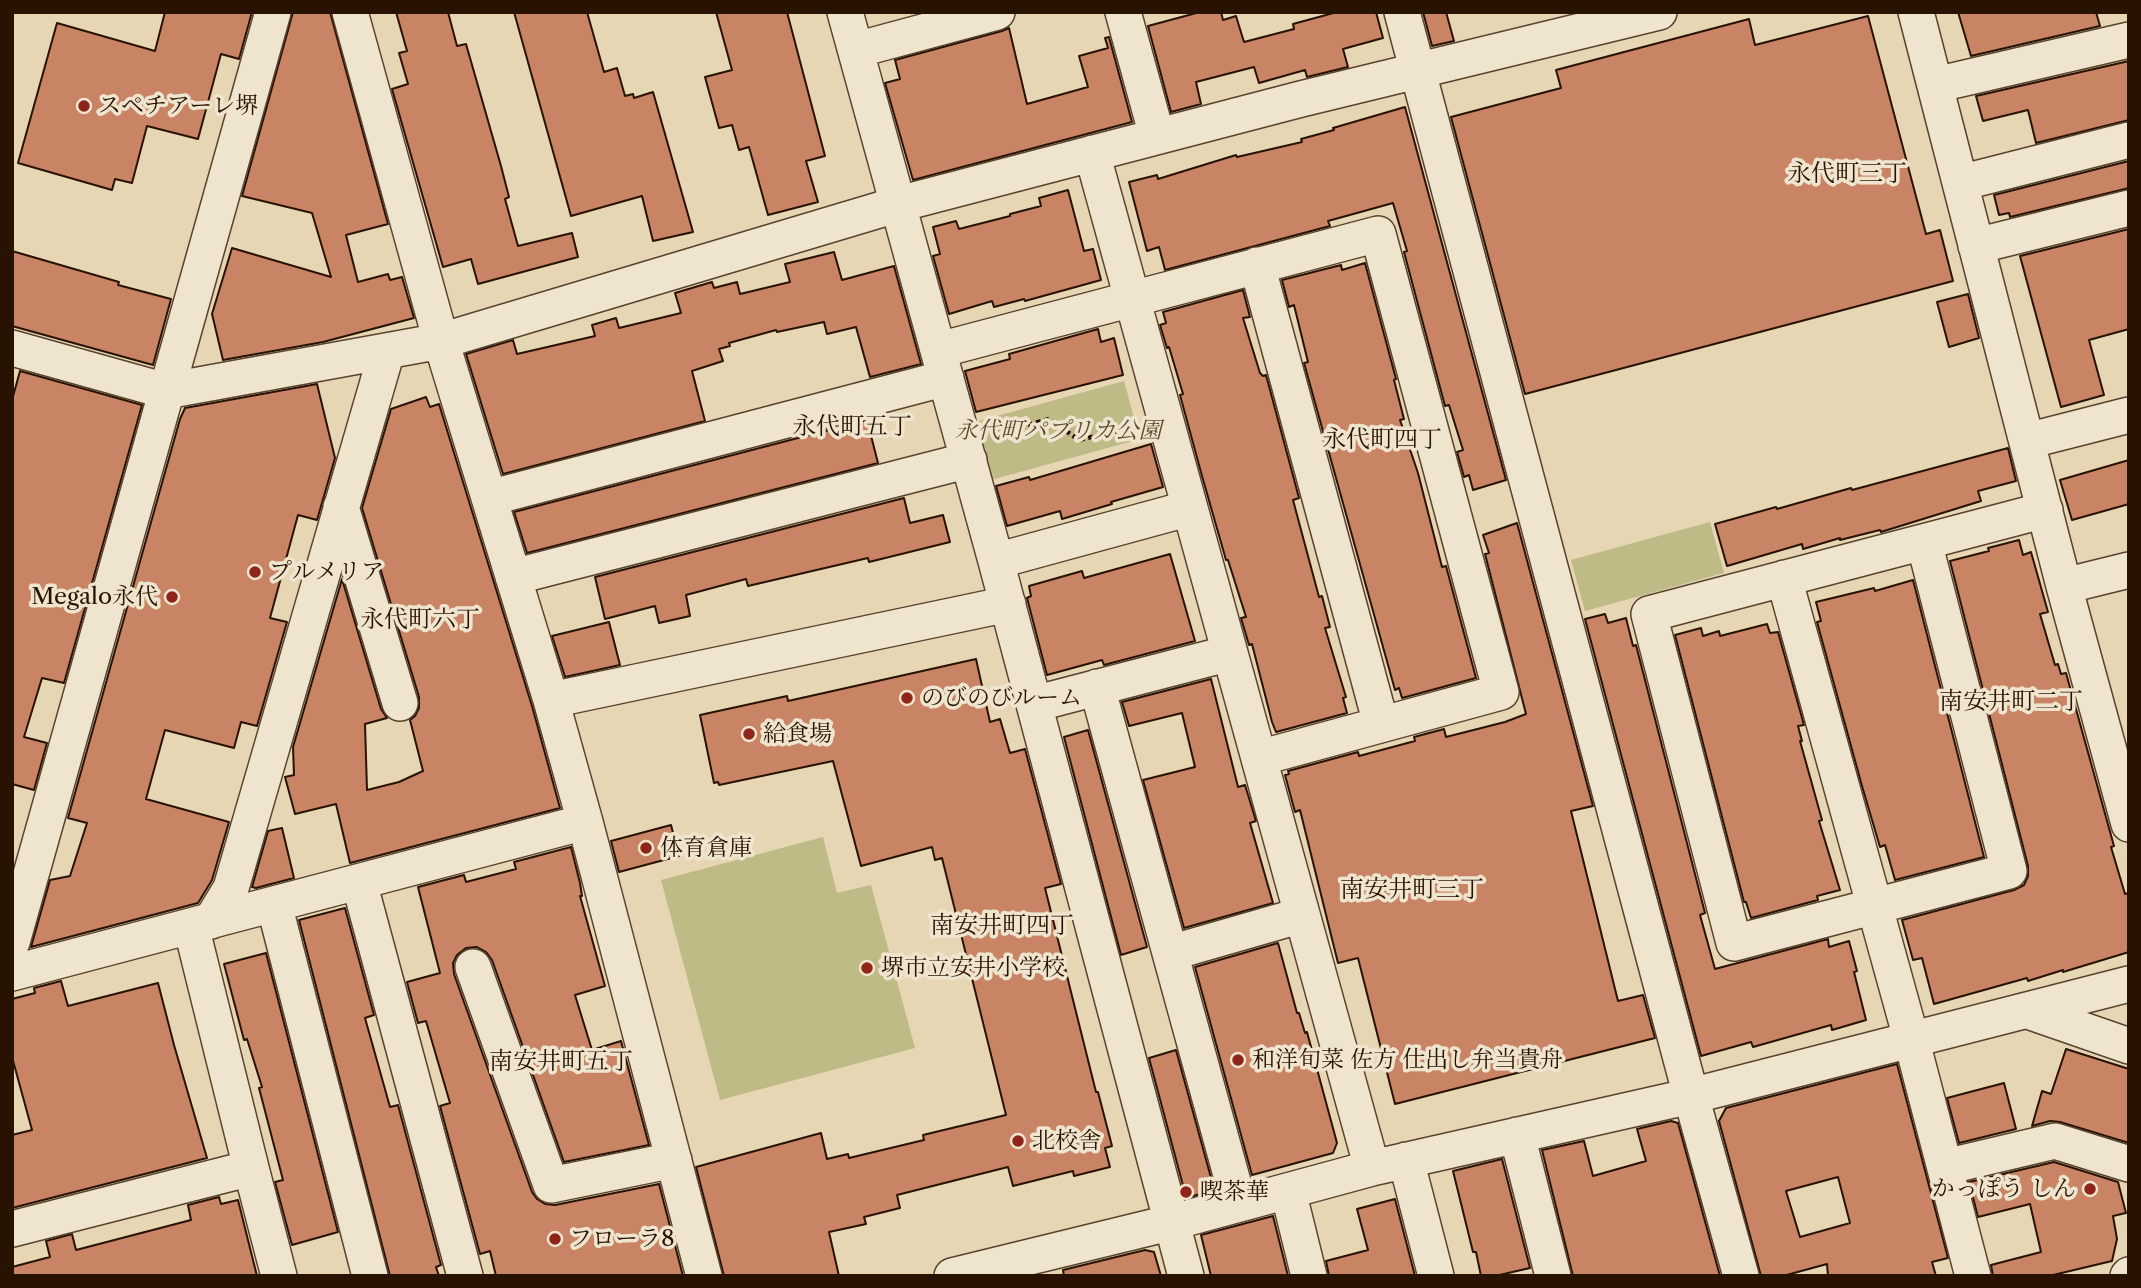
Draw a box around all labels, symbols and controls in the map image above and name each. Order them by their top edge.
place label: スペチアーレ堺 [98,92,258,120]
marker: スペチアーレ堺 [76,98,92,114]
district label: 永代町三丁 [1787,160,1907,188]
district label: 永代町五丁 [792,413,912,441]
park label: 永代町パプリカ公園 [955,417,1161,445]
district label: 永代町四丁 [1322,426,1442,454]
place label: プルメリア [269,558,384,586]
marker: プルメリア [247,564,263,580]
place label: Megalo永代 [31,583,158,611]
marker: Megalo永代 [164,589,180,605]
district label: 永代町六丁 [360,606,480,634]
place label: のびのびルーム [921,684,1082,712]
district label: 南安井町二丁 [1939,688,2083,716]
marker: のびのびルーム [899,690,915,706]
place label: 給食場 [763,720,832,748]
marker: 給食場 [741,726,757,742]
place label: 体育倉庫 [660,834,752,862]
marker: 体育倉庫 [638,840,654,856]
district label: 南安井町三丁 [1340,876,1484,904]
district label: 南安井町四丁 [930,912,1074,940]
place label: 堺市立安井小学校 [881,954,1065,982]
marker: 堺市立安井小学校 [859,960,875,976]
place label: 和洋旬菜 佐方 仕出し弁当貴舟 [1252,1046,1563,1074]
district label: 南安井町五丁 [489,1048,633,1076]
marker: 和洋旬菜 佐方 仕出し弁当貴舟 [1230,1052,1246,1068]
place label: 北校舎 [1032,1127,1101,1155]
marker: 北校舎 [1010,1133,1026,1149]
place label: かっぽう しん [1932,1175,2076,1203]
place label: 喫茶華 [1200,1178,1269,1206]
marker: かっぽう しん [2082,1181,2098,1197]
marker: 喫茶華 [1178,1184,1194,1200]
place label: フローラ8 [569,1225,675,1253]
marker: フローラ8 [547,1231,563,1247]

